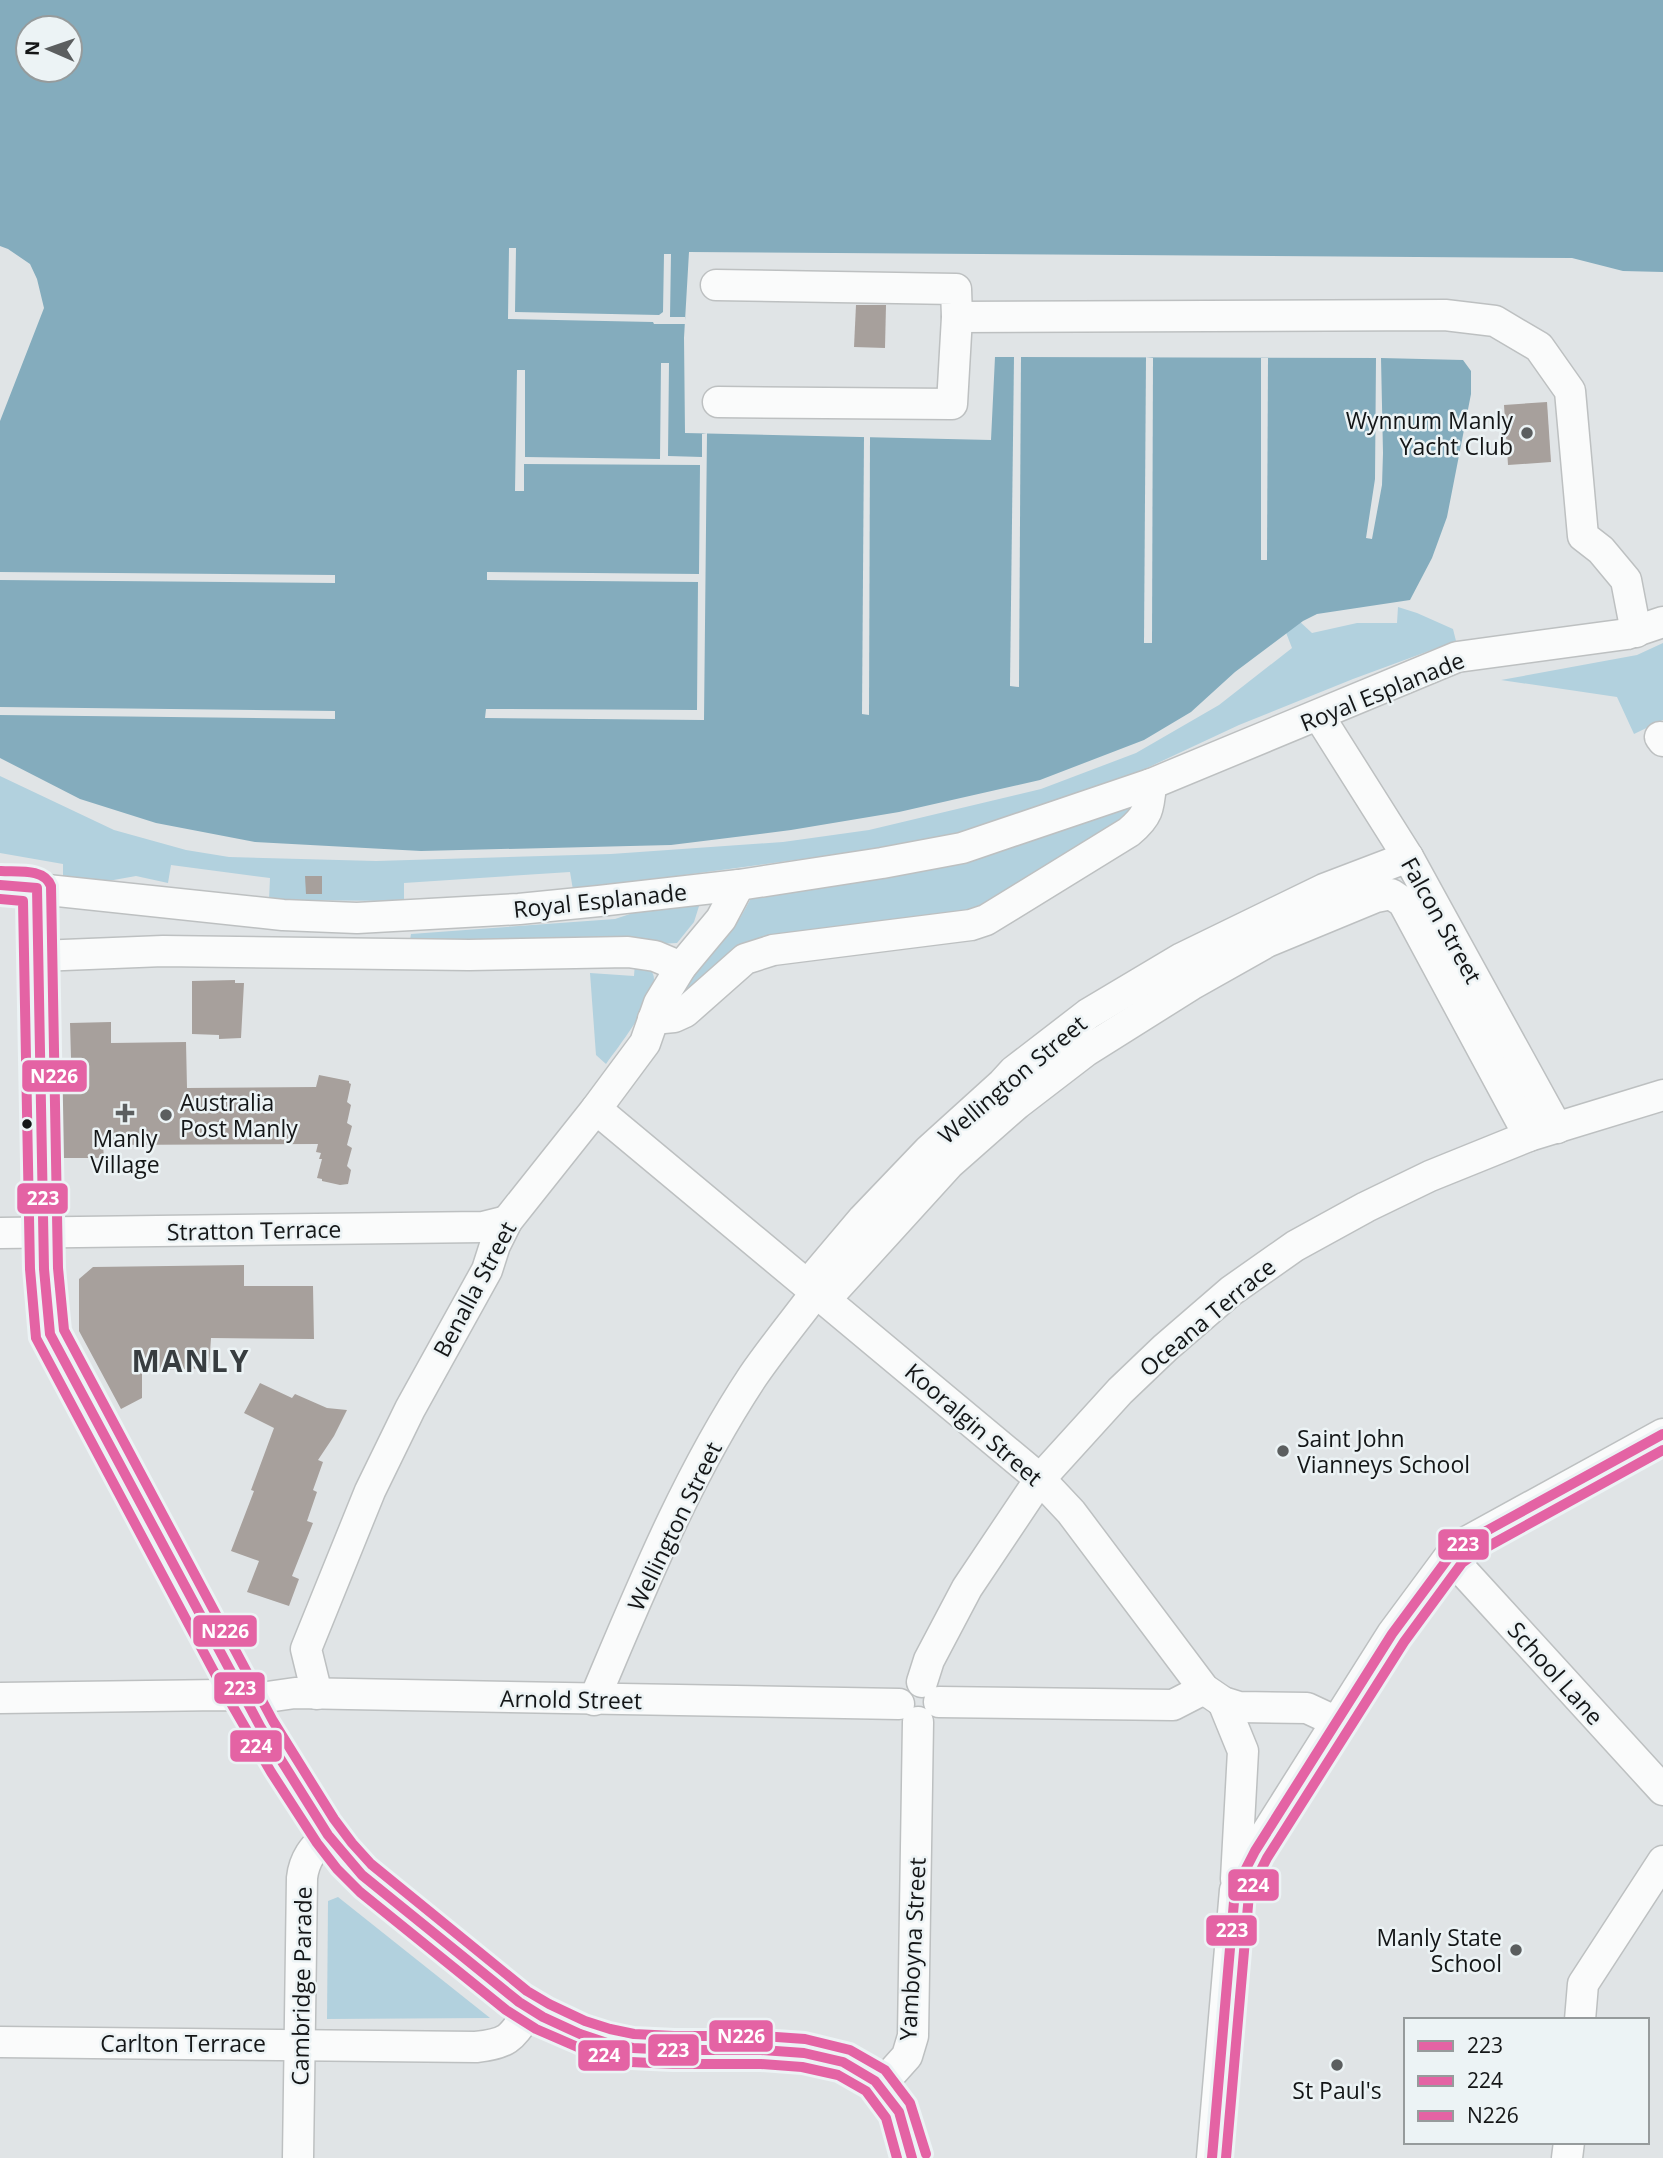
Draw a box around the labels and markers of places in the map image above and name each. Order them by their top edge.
place label: Wynnum Manly Yacht Club [1346,404,1513,462]
marker: Wynnum Manly Yacht Club [1519,425,1535,441]
place label: Australia Post Manly [180,1086,298,1144]
marker: Manly Village [117,1105,133,1121]
marker: Australia Post Manly [158,1107,174,1123]
unlabelled marker [20,1117,34,1131]
place label: Manly Village [90,1122,160,1180]
place label: Saint John Vianneys School [1297,1422,1470,1480]
marker: Saint John Vianneys School [1275,1443,1291,1459]
place label: Manly State School [1376,1921,1502,1979]
marker: Manly State School [1508,1942,1524,1958]
marker: St Paul's [1329,2057,1345,2073]
place label: St Paul's [1292,2074,1382,2106]

